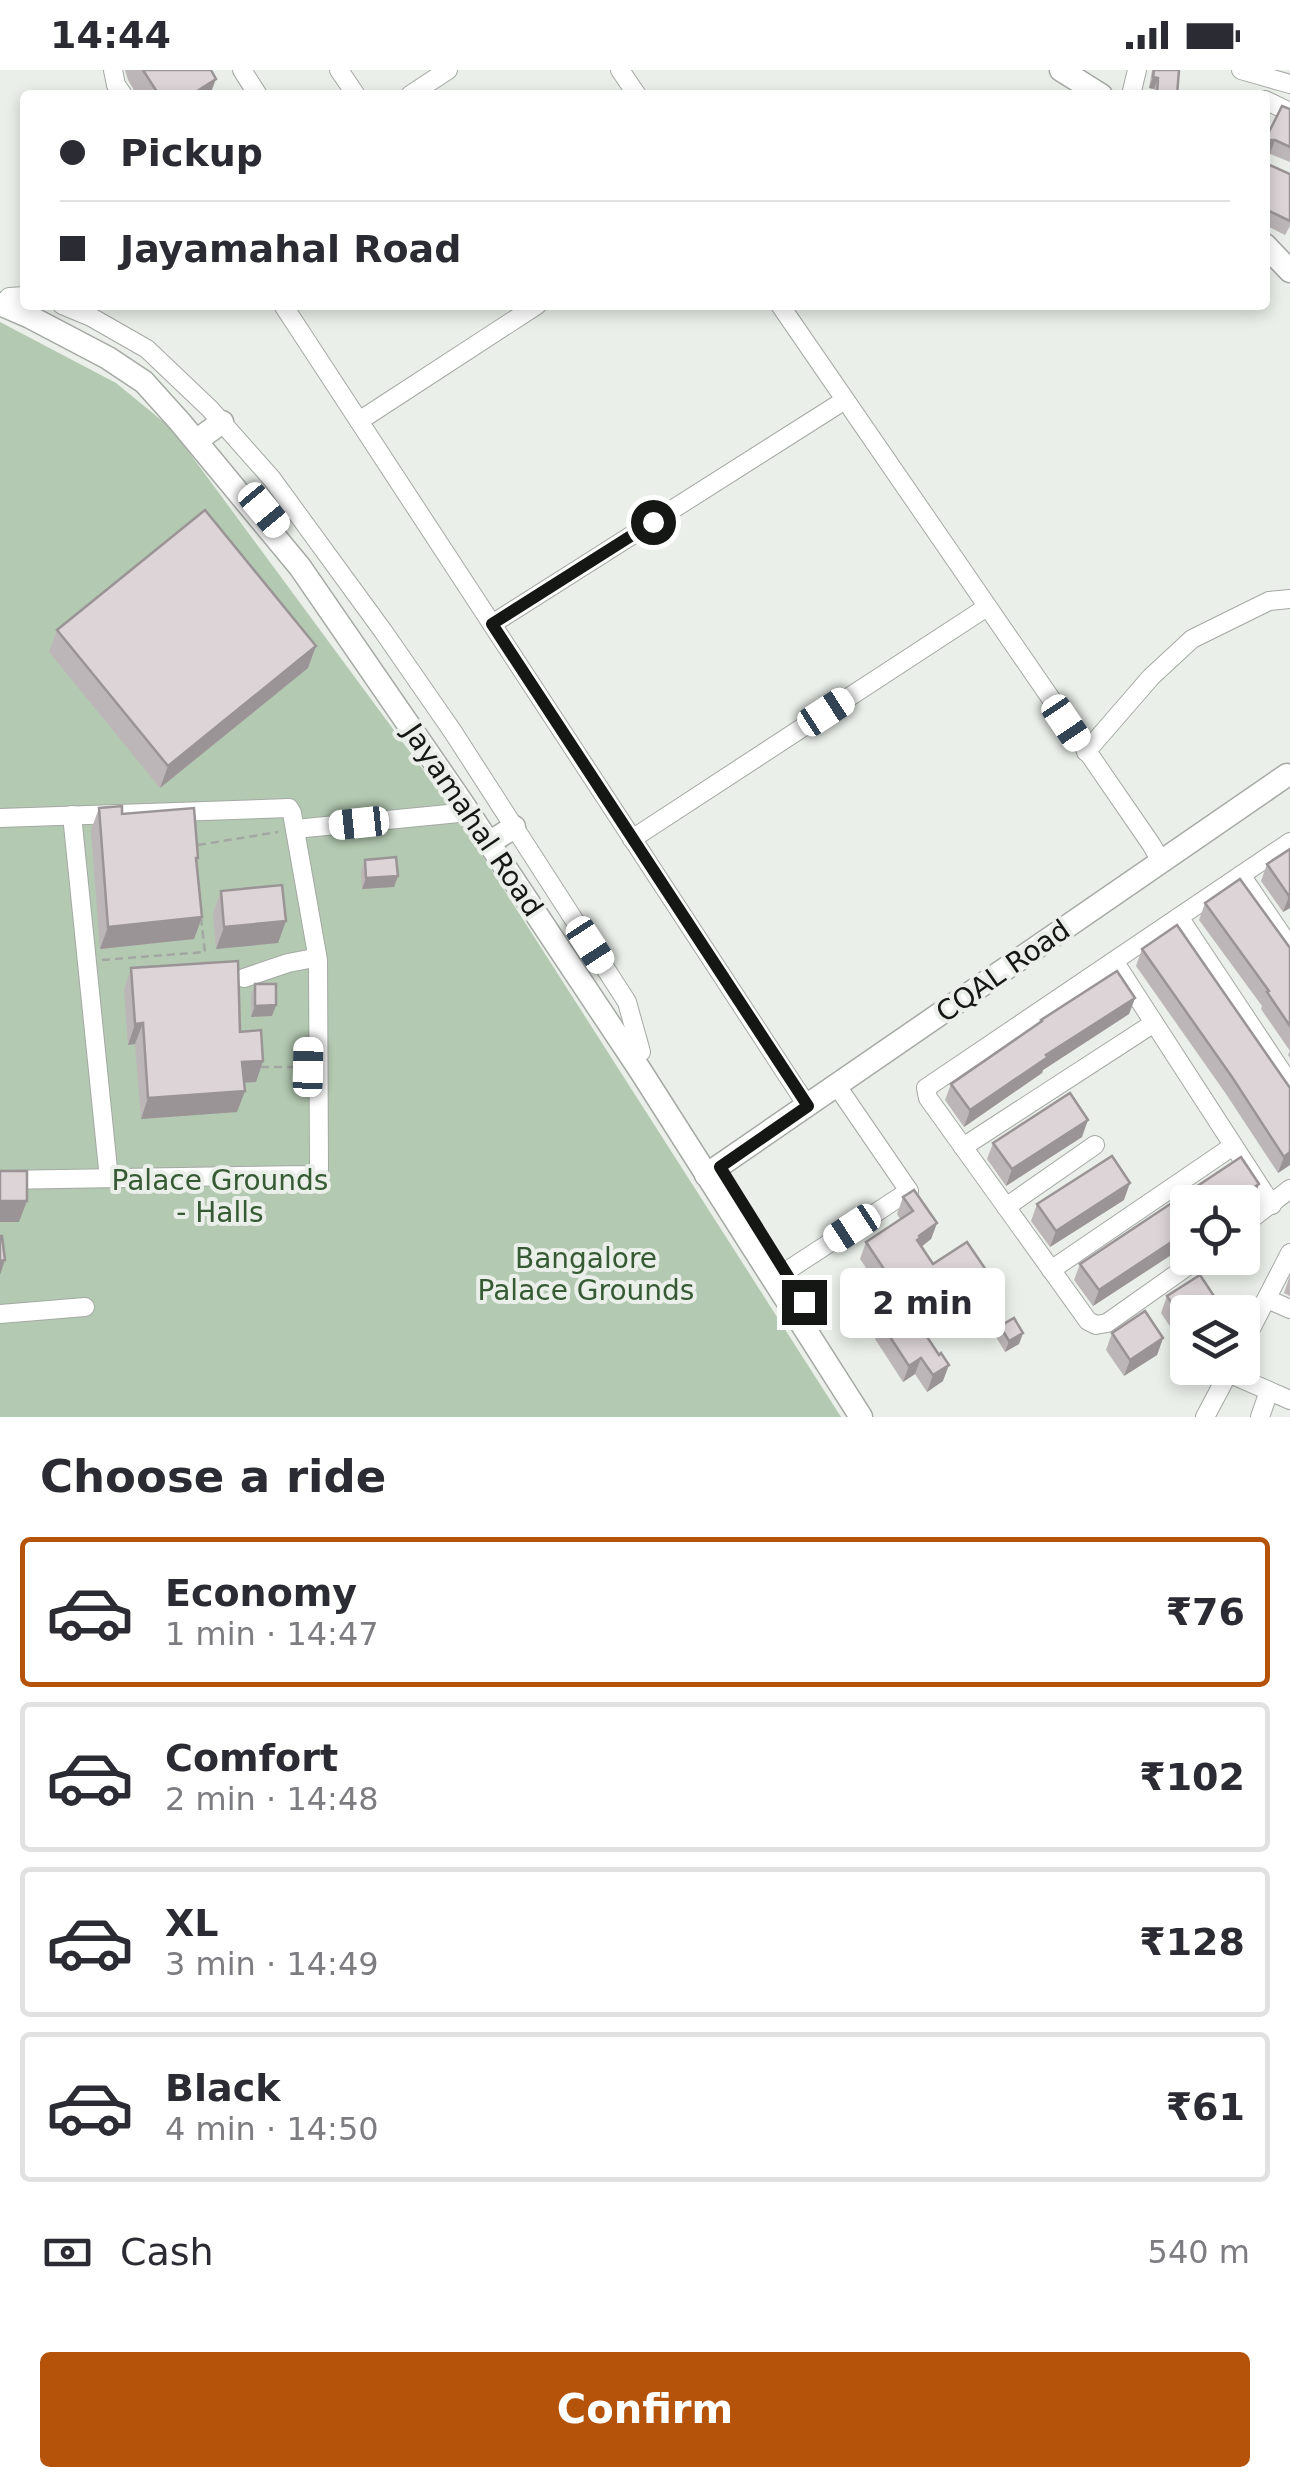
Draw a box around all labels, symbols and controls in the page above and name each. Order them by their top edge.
text: 14:44 [50,13,171,57]
text: Pickup [120,131,263,175]
text: Jayamahal Road [120,227,461,271]
car [233,477,295,543]
route start [631,500,676,545]
car [793,683,859,741]
car [1037,690,1095,756]
street label: Jayamahal Road [395,716,550,923]
car [328,805,390,841]
car [561,912,619,978]
street label: CQAL Road [930,913,1076,1029]
car [292,1037,324,1097]
park label: Palace Grounds - Halls [112,1164,328,1229]
map controls [1170,1185,1260,1385]
button: locate [1170,1185,1260,1275]
car [819,1199,885,1257]
park label: Bangalore Palace Grounds [478,1242,694,1307]
callout: 2 min [839,1267,1004,1337]
route end [782,1280,827,1325]
text: 2 min [872,1284,973,1322]
button: layers [1170,1295,1260,1385]
text: Choose a ride [40,1450,386,1503]
icon: car [45,1567,135,1657]
text: Economy [165,1571,357,1615]
text: ₹76 [1166,1590,1245,1634]
text: 1 min · 14:47 [165,1615,379,1653]
icon: car [45,1732,135,1822]
text: Comfort [165,1736,338,1780]
text: ₹102 [1139,1755,1245,1799]
text: 2 min · 14:48 [165,1780,379,1818]
icon: car [45,1897,135,1987]
text: XL [165,1901,219,1945]
text: ₹128 [1139,1920,1245,1964]
text: 3 min · 14:49 [165,1945,379,1983]
icon: car [45,2062,135,2152]
text: Black [165,2066,280,2110]
text: ₹61 [1166,2085,1245,2129]
text: 4 min · 14:50 [165,2110,379,2148]
icon: cash [40,2225,95,2280]
text: Cash [120,2230,214,2274]
text: 540 m [1148,2233,1250,2271]
button: Confirm [40,2352,1250,2467]

